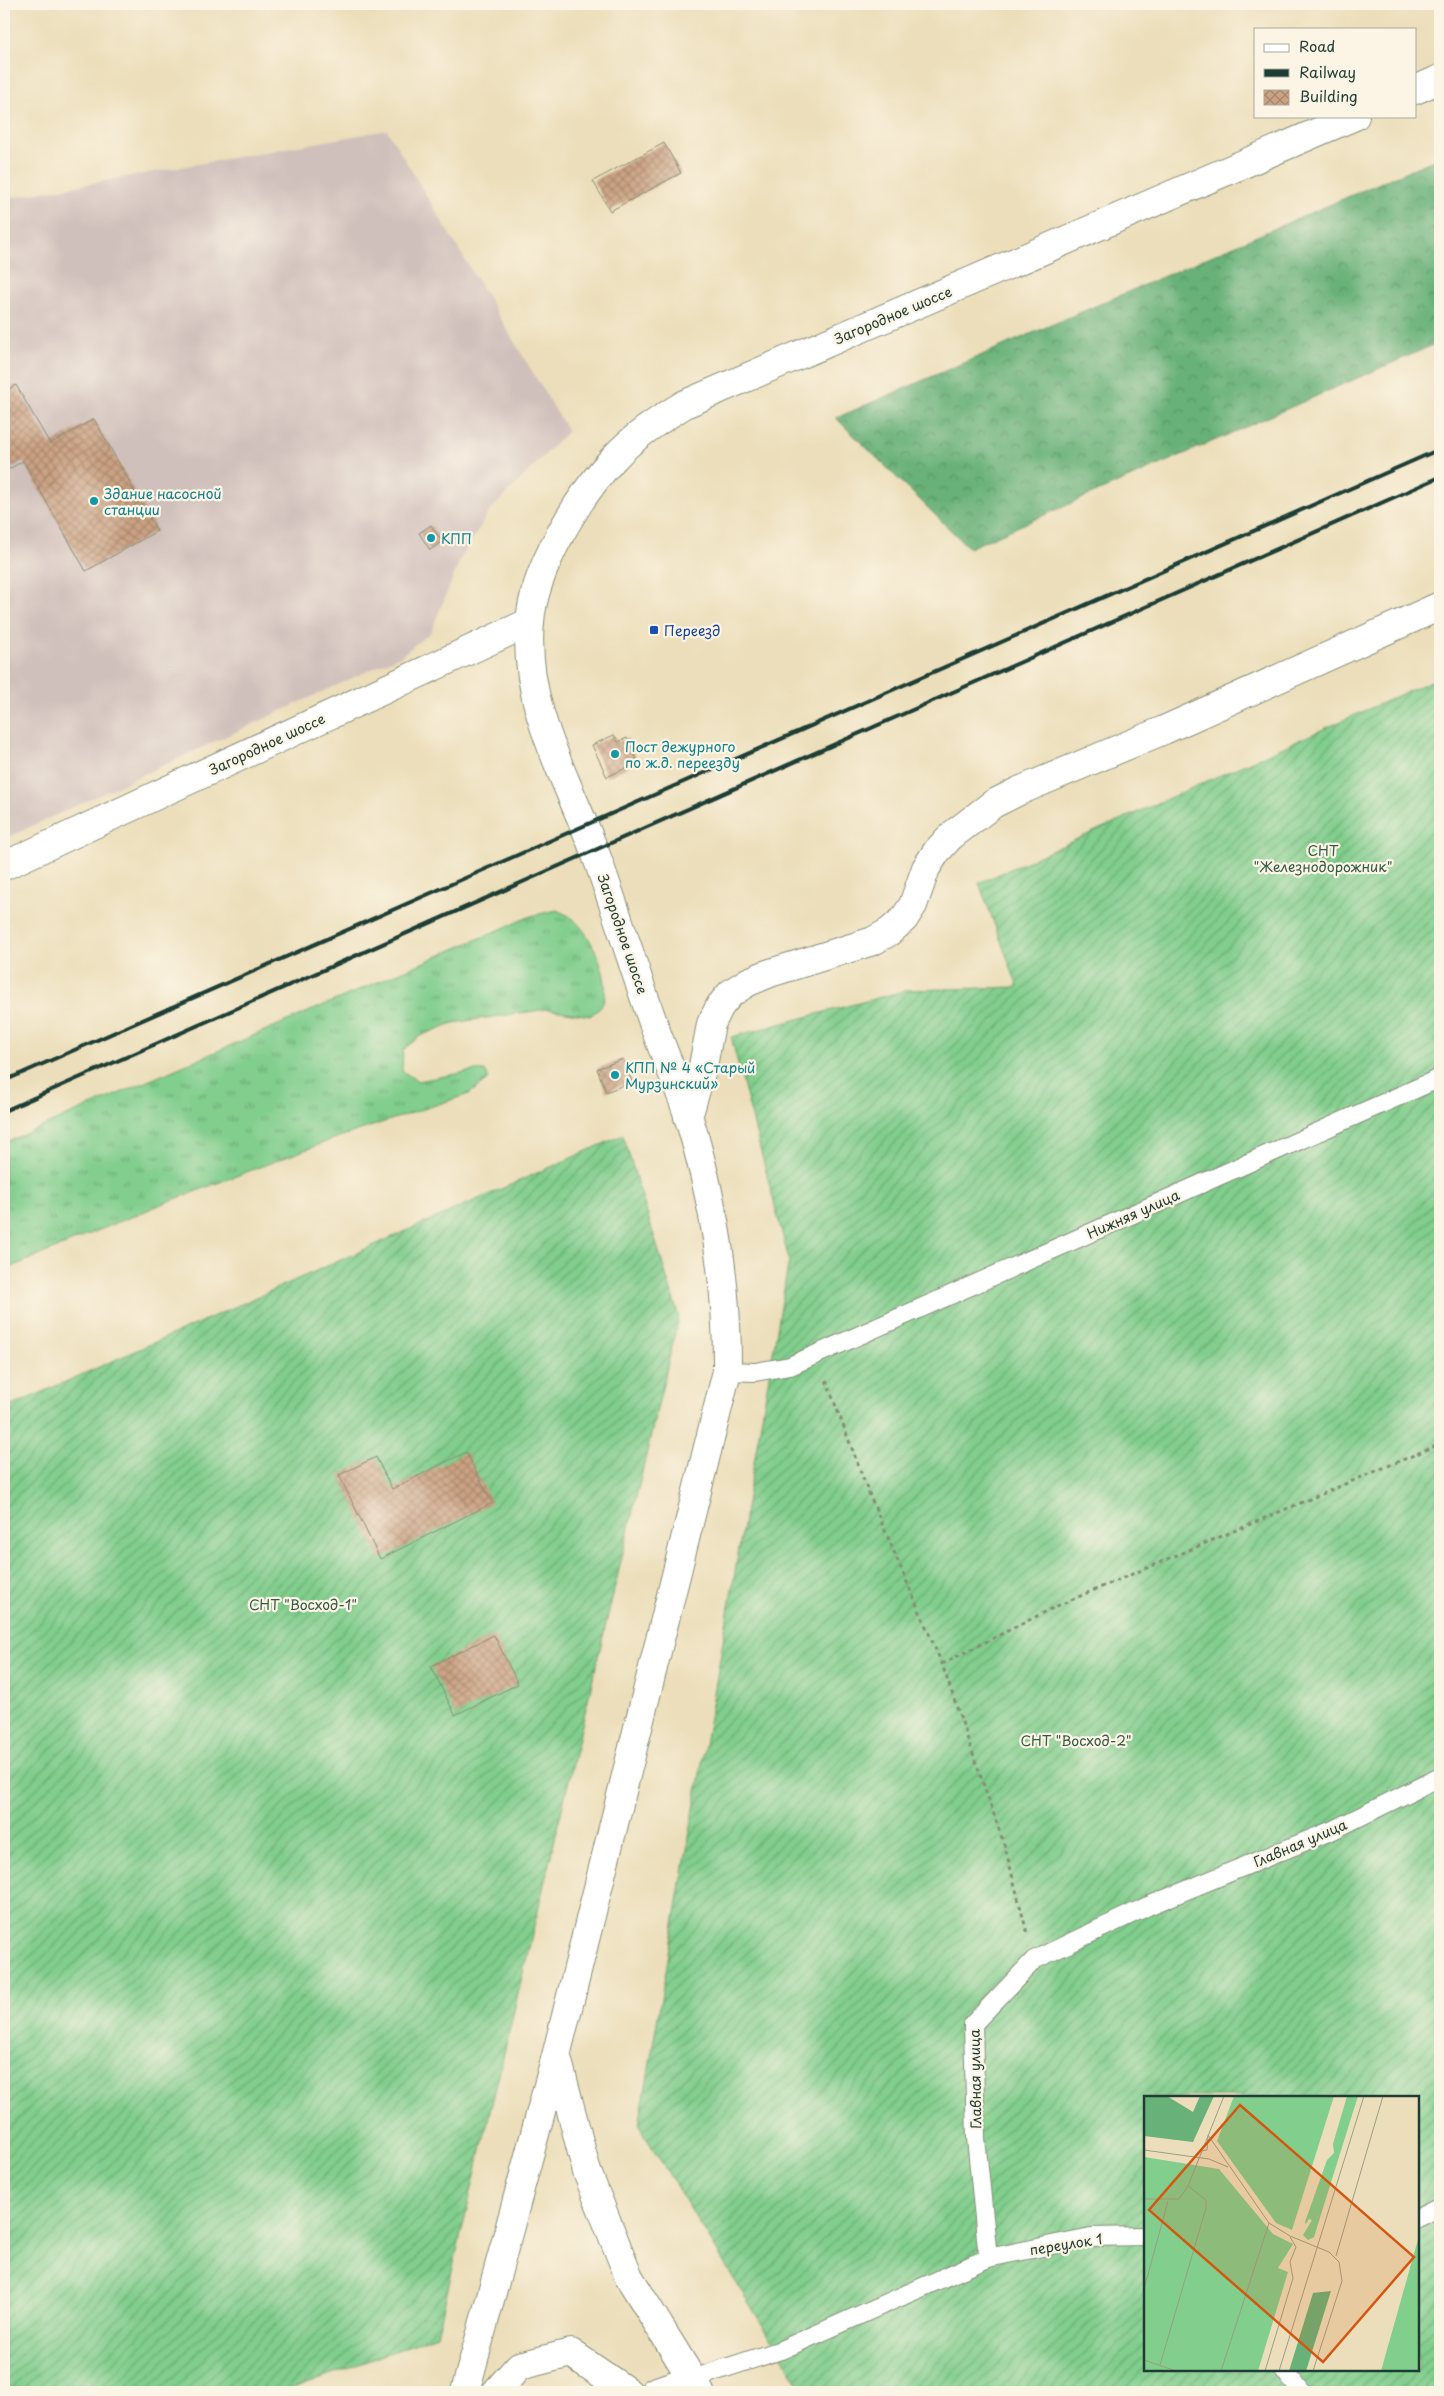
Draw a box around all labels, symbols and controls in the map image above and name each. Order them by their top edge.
legend [1254,28,1416,118]
text: Road [1299,34,1335,57]
text: Railway [1299,60,1356,83]
text: Building [1299,84,1358,107]
street label: Загородное шоссе [831,281,955,349]
place label: Здание насосной станции [104,483,222,520]
marker: Здание насосной станции [88,495,100,507]
place label: КПП [441,528,472,549]
marker: КПП [425,532,437,544]
place label: Переезд [664,620,720,641]
marker: Переезд [648,624,660,636]
street label: Загородное шоссе [206,708,328,780]
place label: Пост дежурного по ж.д. переезду [625,736,740,773]
marker: Пост дежурного по ж.д. переезду [609,748,621,760]
park label: СНТ "Железнодорожник" [1254,840,1392,877]
street label: Загородное шоссе [593,871,653,997]
place label: КПП № 4 «Старый Мурзинский» [625,1057,755,1094]
marker: КПП № 4 «Старый Мурзинский» [609,1069,621,1081]
street label: Нижняя улица [1083,1184,1183,1244]
park label: СНТ "Восход-1" [249,1594,357,1615]
park label: СНТ "Восход-2" [1020,1730,1132,1751]
street label: Главная улица [1250,1814,1350,1872]
street label: Главная улица [964,2029,986,2129]
inset map [1144,2096,1419,2371]
street label: переулок 1 [1028,2228,1104,2260]

